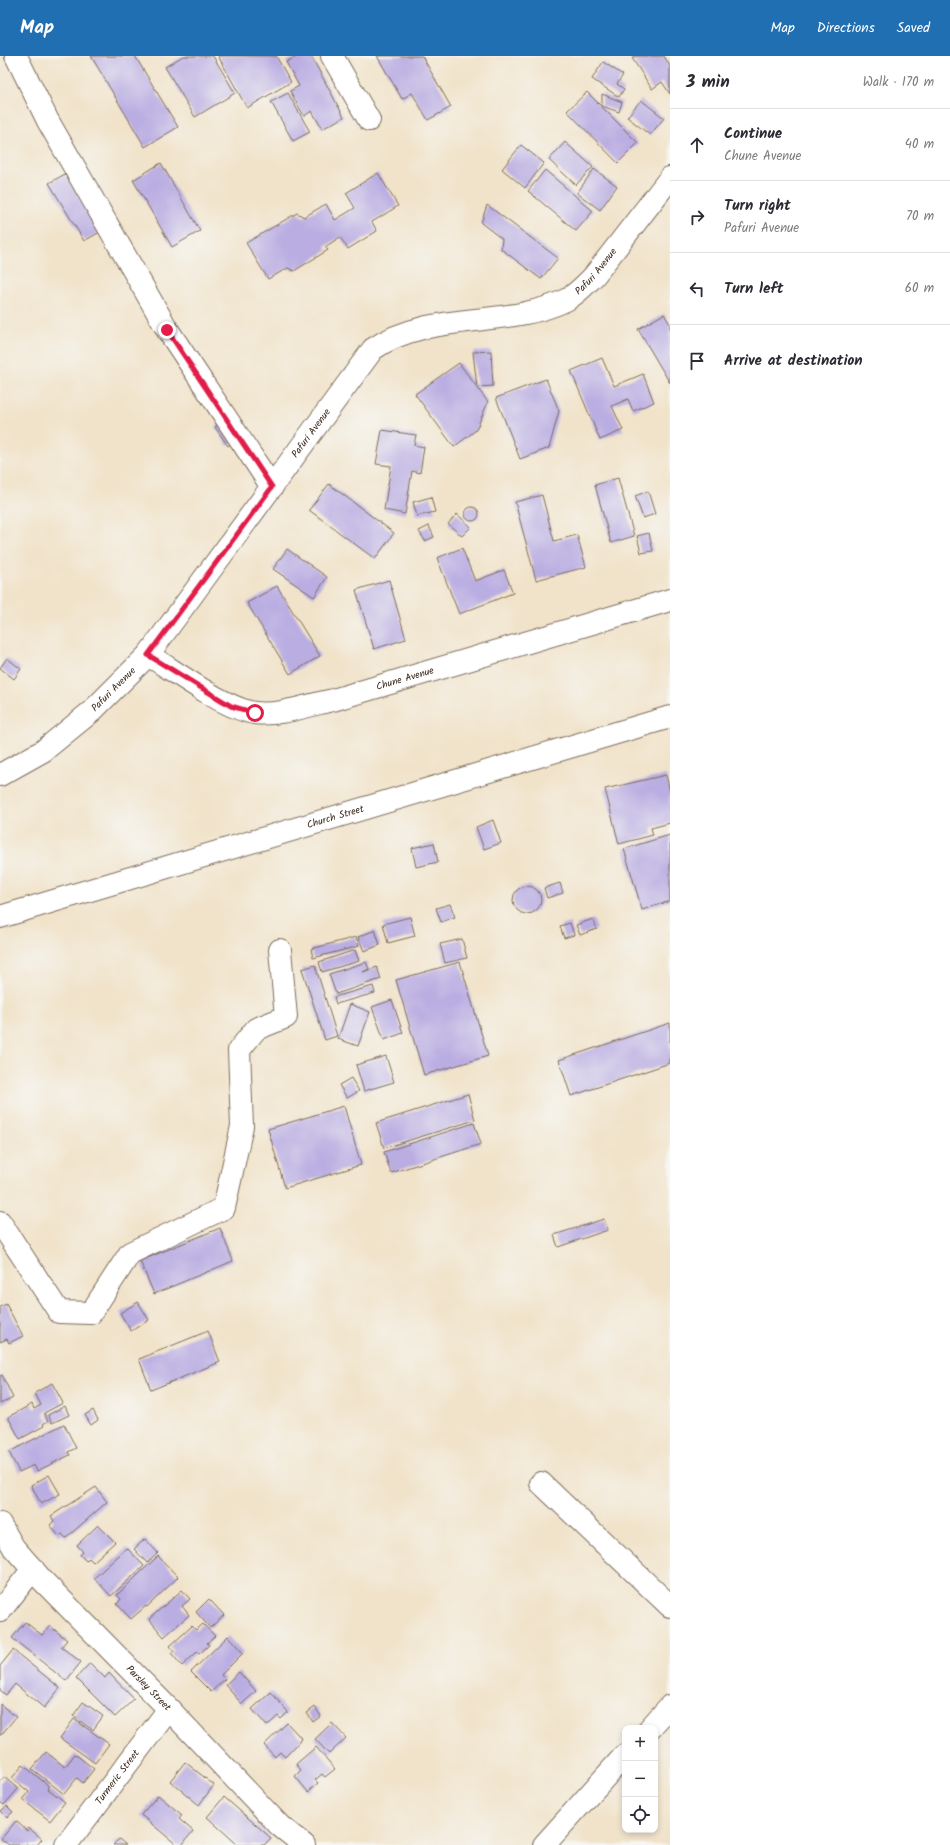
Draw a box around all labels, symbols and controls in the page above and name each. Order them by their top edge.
text: Map [20,13,54,43]
text: Map [770,17,795,39]
text: Directions [817,17,875,39]
text: Saved [897,17,930,39]
text: 3 min [686,69,730,96]
text: Walk · 170 m [863,72,934,93]
text: Continue [724,122,782,146]
icon: ahead [686,134,708,156]
text: 40 m [905,134,934,155]
text: Chune Avenue [724,146,801,167]
text: Turn right [724,194,791,218]
icon: right [686,206,708,228]
text: 70 m [906,206,934,227]
text: Pafuri Avenue [724,218,799,239]
street label: Pafuri Avenue [571,244,621,299]
text: Turn left [724,277,784,301]
icon: left [686,278,708,300]
text: 60 m [905,278,934,299]
route end [158,321,176,339]
text: Arrive at destination [724,349,863,373]
icon: arrive [686,350,708,372]
street label: Pafuri Avenue [287,405,335,461]
street label: Chune Avenue [374,662,436,695]
street label: Pafuri Avenue [87,663,140,716]
route start [246,704,264,722]
street label: Church Street [305,801,366,833]
street label: Parsley Street [122,1662,175,1715]
map controls [622,1725,658,1833]
button: + [622,1725,658,1761]
street label: Turmeric Street [91,1746,144,1808]
button: − [622,1761,658,1797]
button: locate [622,1797,658,1833]

